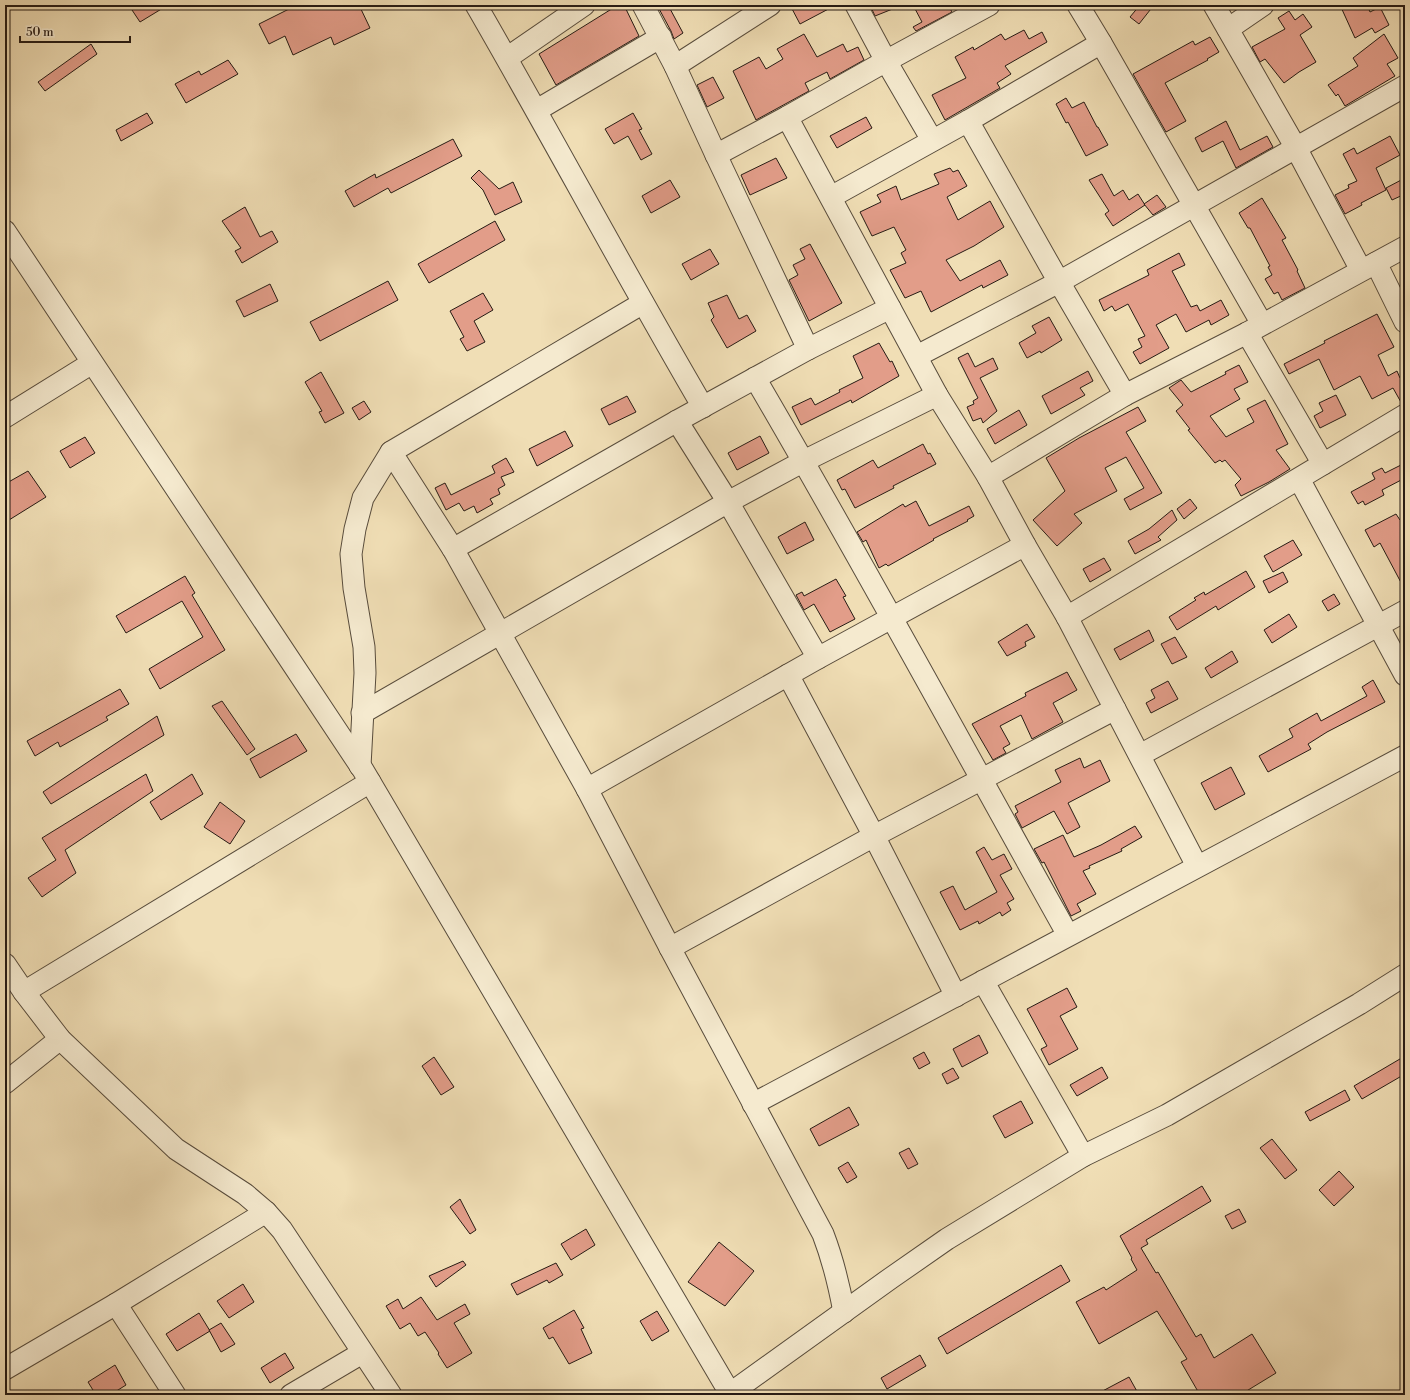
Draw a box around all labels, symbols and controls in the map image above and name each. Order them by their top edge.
scale bar [20,18,130,44]
text: 50 m [26,25,54,40]

